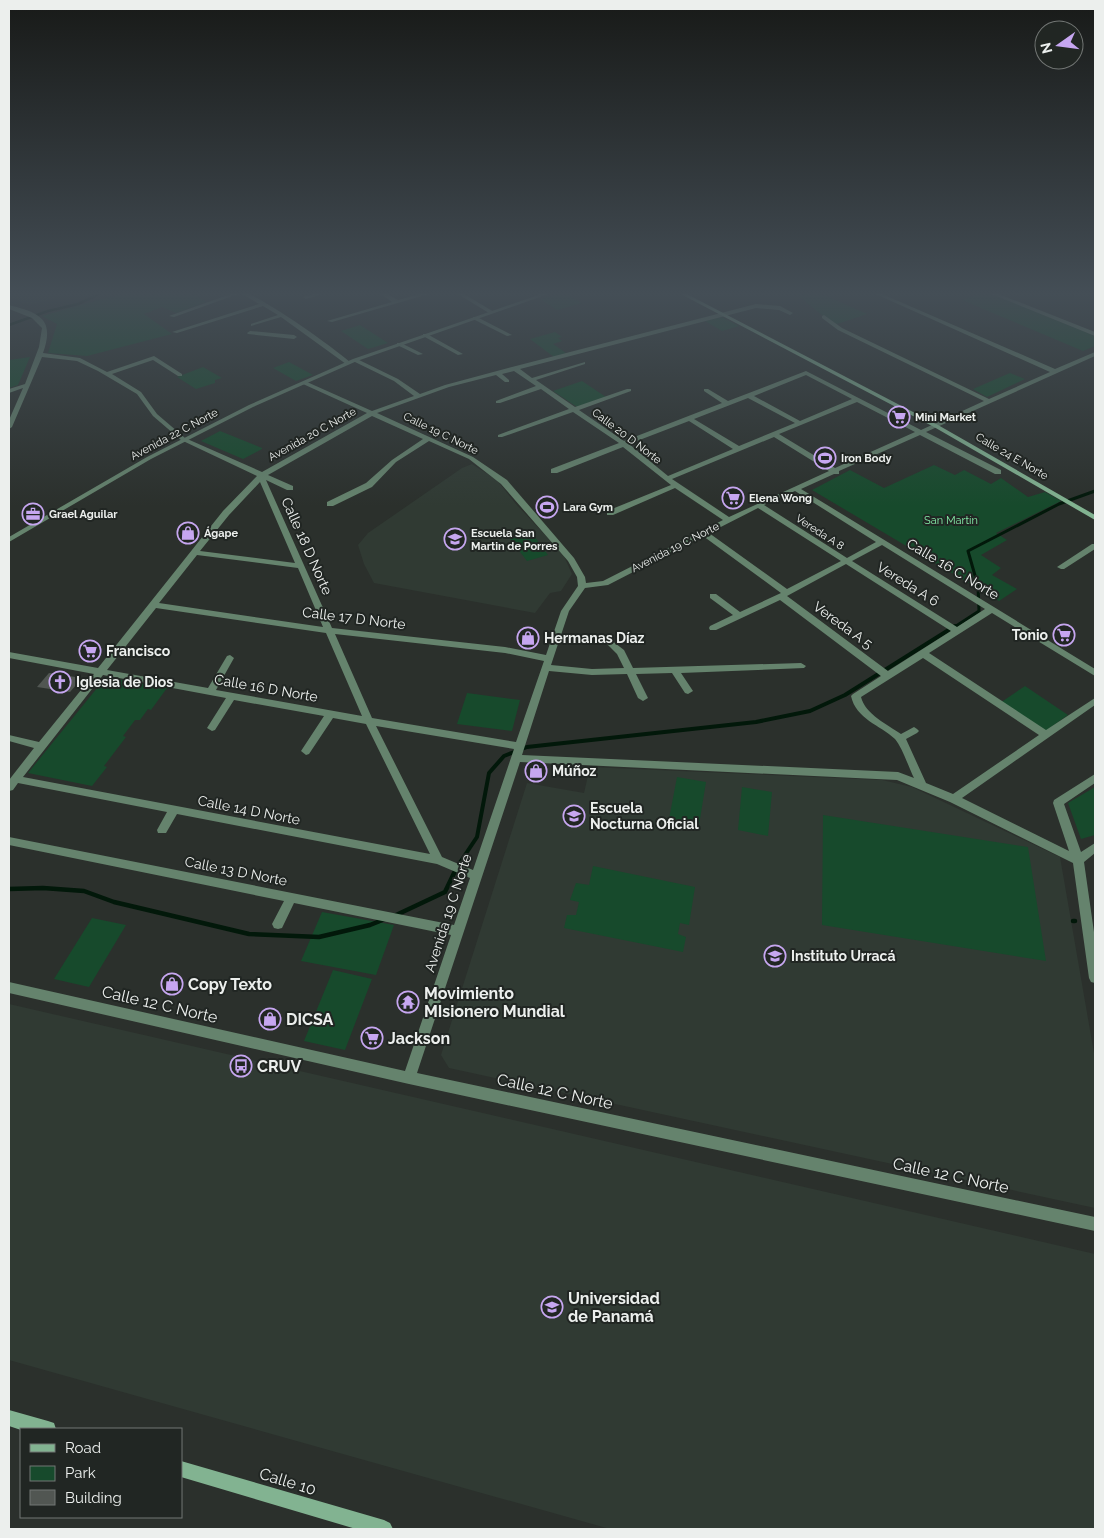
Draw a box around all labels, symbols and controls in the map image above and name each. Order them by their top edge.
north arrow [1034,20,1084,70]
text: N [1037,41,1055,55]
street label: Avenida 20 C Norte [266,405,359,464]
supermarket icon: Mini Market [887,405,911,429]
street label: Avenida 22 C Norte [128,406,221,463]
street label: Calle 20 D Norte [589,406,664,467]
street label: Calle 19 C Norte [401,410,481,457]
place label: Mini Market [915,411,977,424]
street label: Calle 24 E Norte [973,430,1051,483]
sports icon: Iron Body [813,446,837,470]
place label: Iron Body [841,452,892,465]
supermarket icon: Elena Wong [721,486,745,510]
place label: Elena Wong [749,492,812,505]
street label: Calle 18 D Norte [278,495,336,597]
sports icon: Lara Gym [535,495,559,519]
place label: Lara Gym [563,501,613,514]
office icon: Grael Aguilar [21,502,45,526]
place label: Grael Aguilar [49,508,118,521]
street label: Vereda A 8 [793,512,846,553]
park label: San Martín [924,514,978,527]
street label: Avenida 19 C Norte [629,519,722,575]
shop icon: Ágape [176,521,200,545]
place label: Ágape [204,526,238,540]
school or university icon: Escuela San Martin de Porres [443,527,467,551]
place label: Escuela San Martin de Porres [471,527,558,553]
street label: Calle 16 C Norte [904,535,1002,603]
street label: Vereda A 6 [874,559,942,609]
street label: Vereda A 5 [810,598,876,652]
street label: Calle 17 D Norte [301,604,407,632]
supermarket icon: Tonio [1052,623,1076,647]
shop icon: Hermanas Díaz [516,626,540,650]
place label: Tonio [1012,627,1049,643]
place label: Hermanas Díaz [544,630,645,646]
supermarket icon: Francisco [78,639,102,663]
place label: Francisco [106,643,171,659]
church icon: Iglesia de Dios [48,670,72,694]
street label: Calle 16 D Norte [213,671,319,705]
place label: Iglesia de Dios [76,674,173,690]
shop icon: Múñoz [524,759,548,783]
place label: Múñoz [552,763,597,779]
street label: Calle 14 D Norte [196,792,302,828]
place label: Escuela Nocturna Oficial [590,800,699,832]
school or university icon: Escuela Nocturna Oficial [562,804,586,828]
street label: Avenida 19 C Norte [421,852,475,974]
street label: Calle 13 D Norte [183,853,289,889]
school or university icon: Instituto Urracá [763,944,787,968]
place label: Instituto Urracá [791,948,896,964]
shop icon: Copy Texto [160,972,184,996]
place label: Copy Texto [188,975,272,994]
street label: Calle 12 C Norte [100,982,220,1027]
place label: Movimiento MIsionero Mundial [424,984,566,1021]
temple icon: Movimiento MIsionero Mundial [396,990,420,1014]
shop icon: DICSA [258,1007,282,1031]
place label: DICSA [286,1010,334,1029]
supermarket icon: Jackson [360,1026,384,1050]
place label: Jackson [388,1029,450,1048]
bus stop icon: CRUV [229,1054,253,1078]
place label: CRUV [257,1057,302,1076]
street label: Calle 12 C Norte [495,1070,615,1113]
street label: Calle 12 C Norte [891,1154,1011,1197]
place label: Universidad de Panamá [568,1289,660,1326]
school or university icon: Universidad de Panamá [540,1295,564,1319]
legend [20,1428,182,1518]
text: Road [65,1439,101,1457]
text: Park [65,1464,96,1482]
street label: Calle 10 [257,1464,319,1499]
text: Building [65,1489,122,1507]

